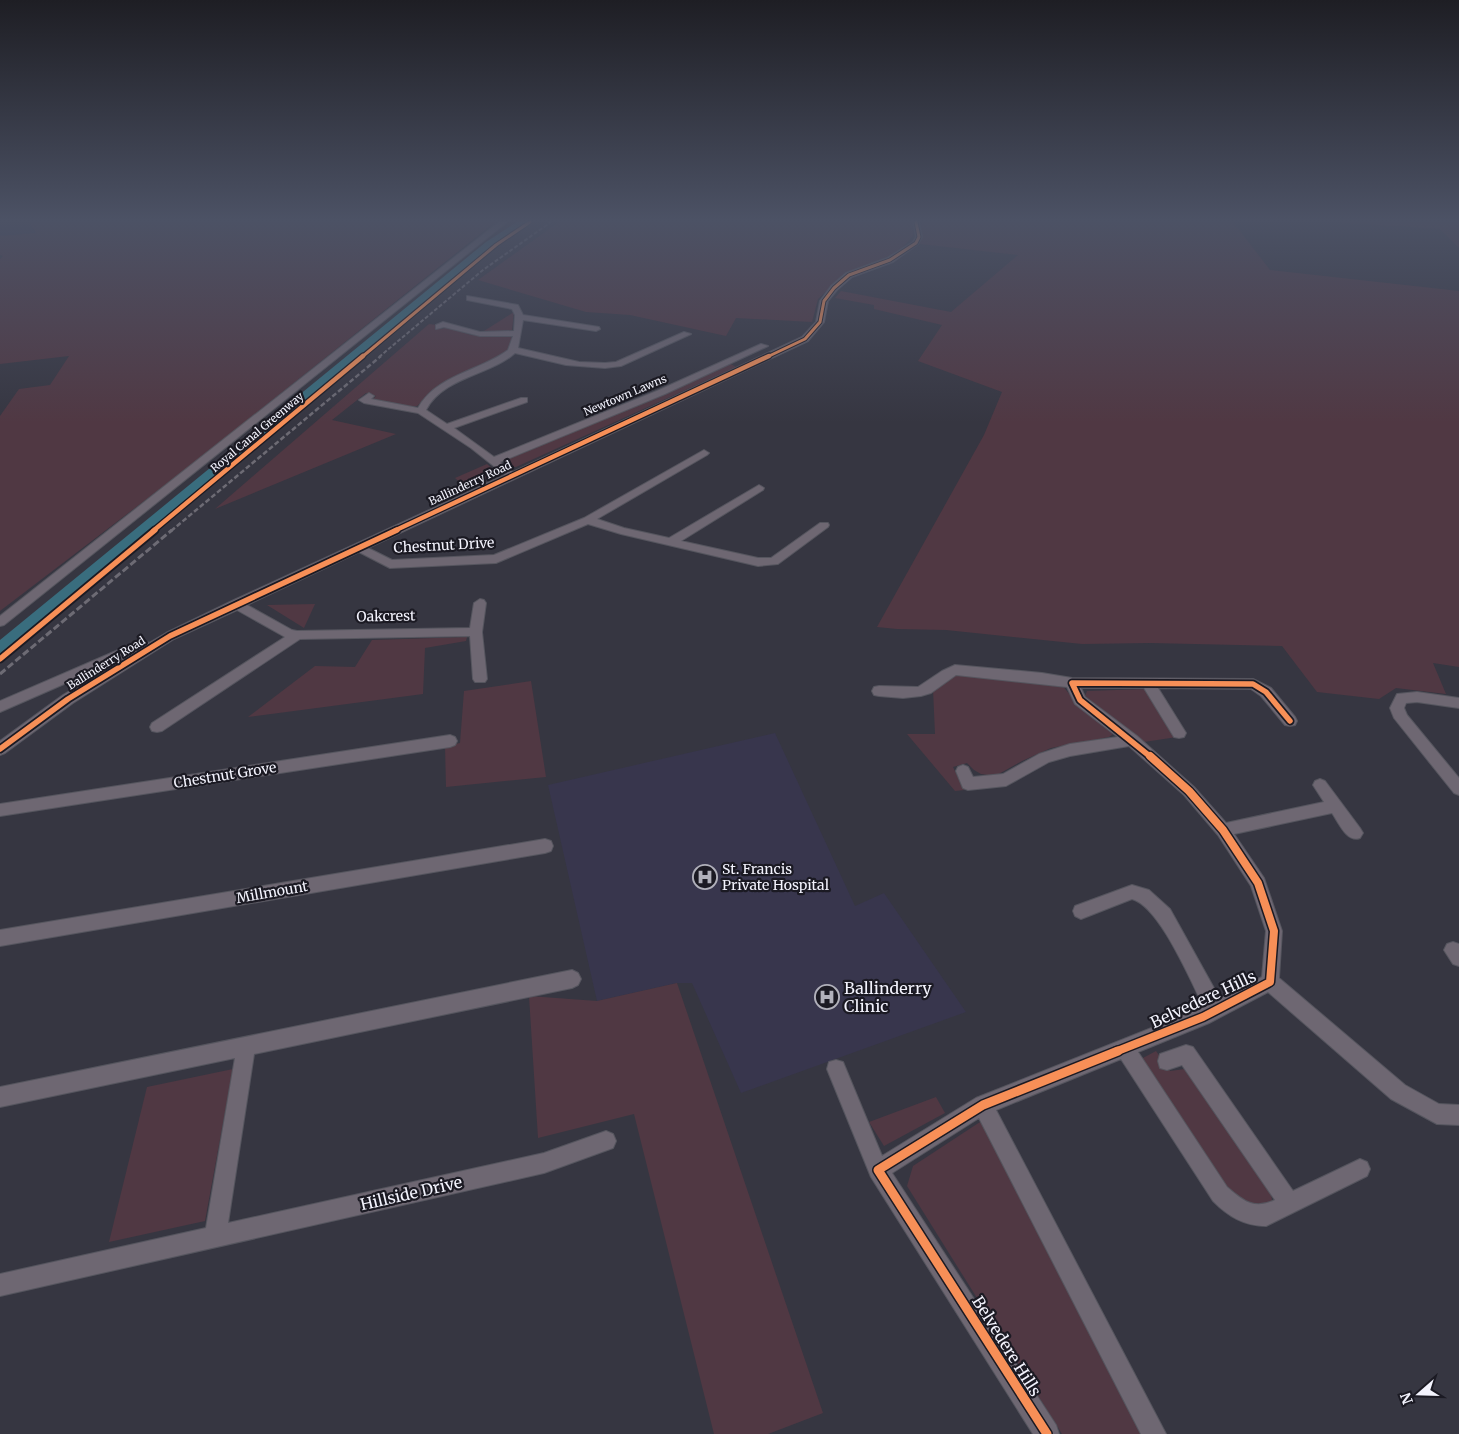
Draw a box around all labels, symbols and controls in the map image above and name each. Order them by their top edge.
street label: Newtown Lawns [581,371,669,419]
street label: Royal Canal Greenway [208,389,307,475]
street label: Ballinderry Road [426,458,514,508]
street label: Chestnut Drive [393,533,495,557]
street label: Oakcrest [356,606,416,626]
street label: Ballinderry Road [64,633,148,693]
street label: Chestnut Grove [172,758,278,792]
place label: St. Francis Private Hospital [722,860,830,894]
hospital icon: St. Francis Private Hospital [692,864,718,890]
street label: Millmount [235,877,310,907]
street label: Belvedere Hills [1147,966,1259,1032]
place label: Ballinderry Clinic [844,978,932,1016]
hospital icon: Ballinderry Clinic [814,984,840,1010]
street label: Hillside Drive [358,1172,464,1214]
street label: Belvedere Hills [968,1292,1046,1400]
north arrow [1394,1369,1444,1419]
text: N [1396,1390,1417,1407]

